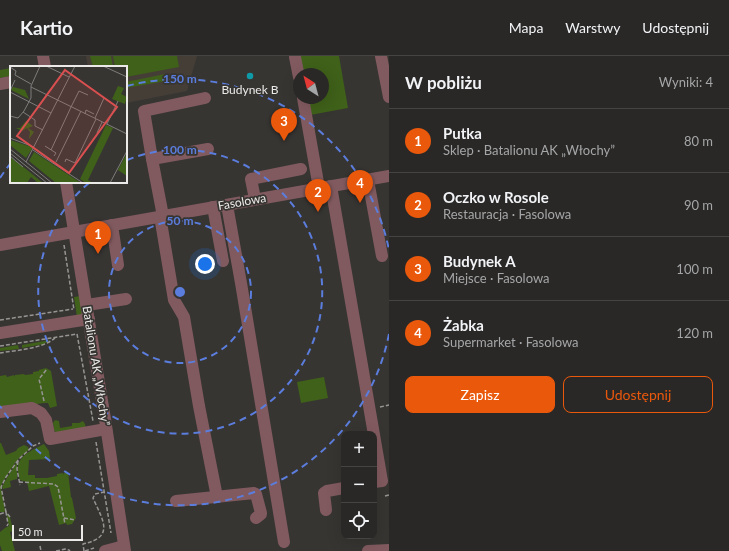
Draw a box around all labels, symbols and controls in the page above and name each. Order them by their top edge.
text: Kartio [20,16,73,39]
text: Mapa [509,19,543,36]
text: Warstwy [565,19,620,36]
text: Udostępnij [642,19,709,36]
inset map [10,66,127,183]
north arrow [293,68,329,104]
text: 150 m [163,71,197,86]
marker: Budynek B [245,71,255,81]
text: W pobliżu [405,72,482,93]
text: Wyniki: 4 [659,74,713,90]
place label: Budynek B [221,82,279,97]
pin: 3 [271,108,297,141]
text: Putka [443,124,482,142]
text: 1 [414,133,422,149]
text: 80 m [684,133,713,149]
text: 100 m [163,142,197,157]
text: Sklep · Batalionu AK „Włochy” [443,142,615,158]
pin: 4 [347,170,373,203]
pin: 2 [305,179,331,212]
text: Oczko w Rosole [443,188,549,206]
street label: Fasolowa [217,190,267,213]
text: 2 [414,197,422,213]
text: 90 m [684,197,713,213]
text: Restauracja · Fasolowa [443,206,571,222]
text: 50 m [167,213,193,228]
pin: 1 [85,221,111,254]
text: Budynek A [443,252,516,270]
your location [195,254,215,274]
text: 3 [414,261,422,277]
text: 100 m [676,261,713,277]
text: Miejsce · Fasolowa [443,270,550,286]
centre of rings [173,285,187,299]
street label: Batalionu AK „Włochy” [80,305,113,427]
text: Żabka [443,316,484,334]
text: 4 [414,325,422,341]
text: 120 m [676,325,713,341]
text: Supermarket · Fasolowa [443,334,579,350]
button: Zapisz [405,376,555,413]
button: Udostępnij [563,376,713,413]
map controls [341,431,377,539]
button: + [341,431,377,467]
button: − [341,467,377,503]
button: locate [341,503,377,539]
scale bar [12,523,83,542]
text: 50 m [18,525,43,538]

